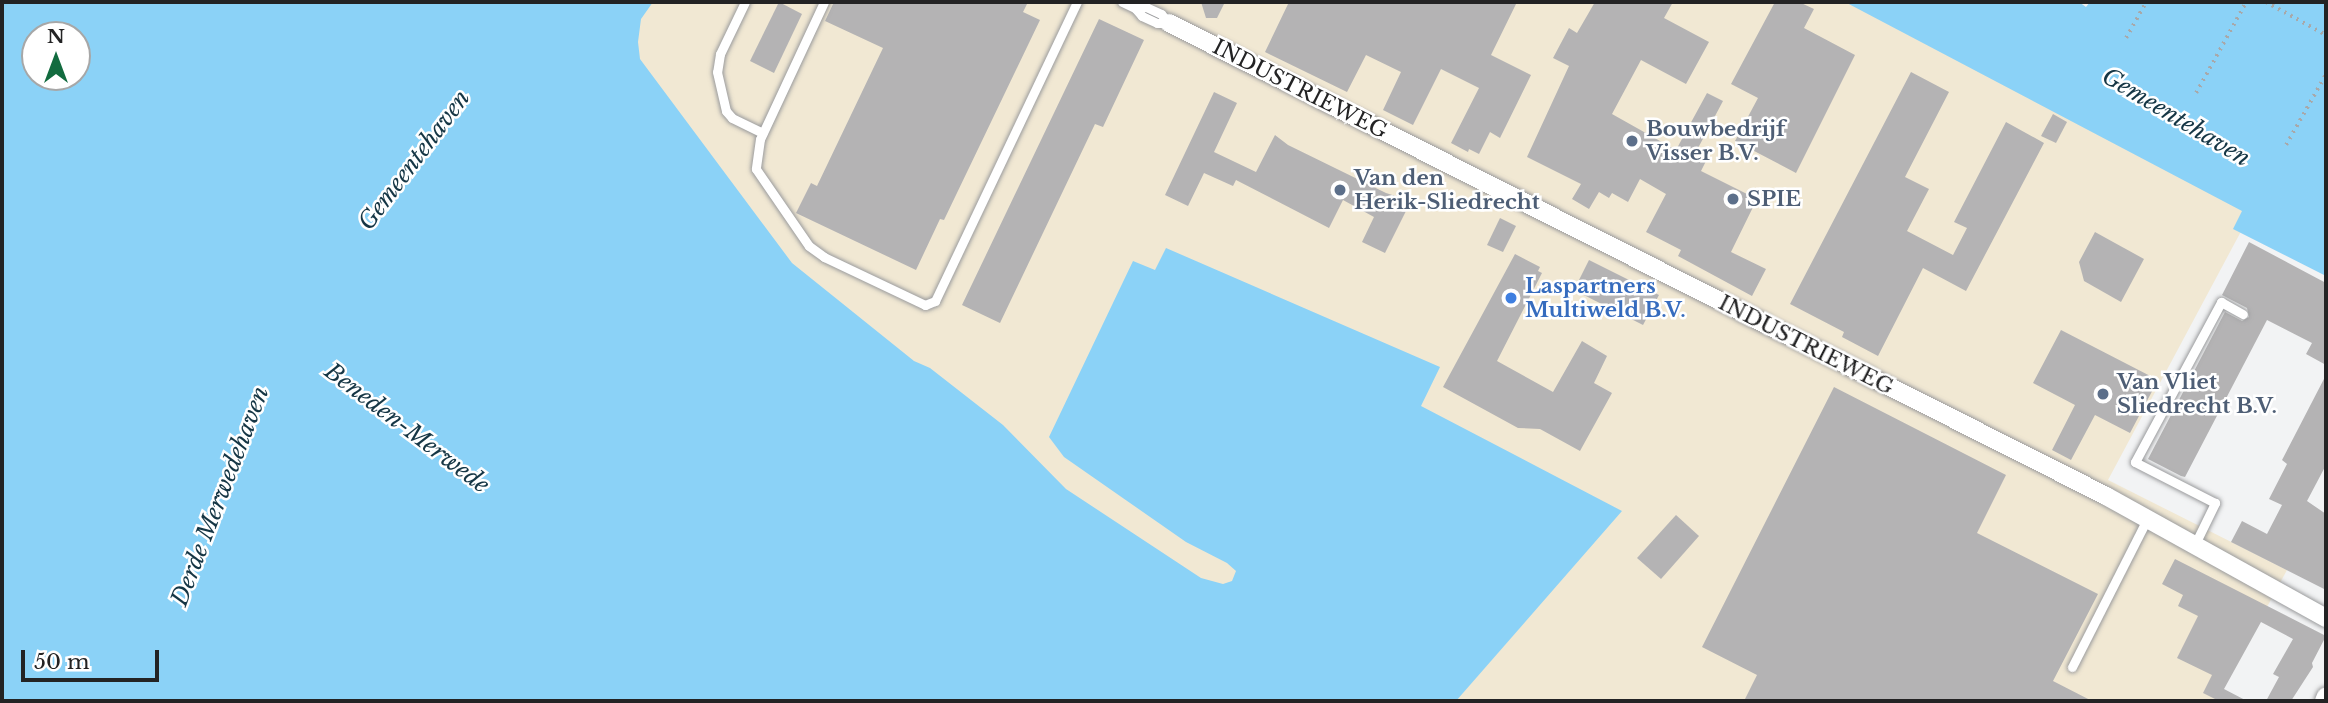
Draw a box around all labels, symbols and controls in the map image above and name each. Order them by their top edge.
north arrow [21,21,91,91]
text: N [47,25,65,48]
street label: INDUSTRIEWEG [1208,34,1392,144]
water label: Gemeentehaven [2097,62,2255,172]
water label: Gemeentehaven [353,85,475,235]
place label: Bouwbedrijf Visser B.V. [1646,116,1785,166]
marker: Bouwbedrijf Visser B.V. [1624,133,1640,149]
place label: Van den Herik-Sliedrecht [1354,165,1540,215]
marker: Van den Herik-Sliedrecht [1332,182,1348,198]
place label: SPIE [1747,186,1801,212]
marker: SPIE [1725,191,1741,207]
place label: Laspartners Multiweld B.V. [1525,273,1686,323]
marker: Laspartners Multiweld B.V. [1503,290,1519,306]
street label: INDUSTRIEWEG [1714,290,1898,400]
water label: Beneden-Merwede [319,357,495,499]
place label: Van Vliet Sliedrecht B.V. [2117,369,2277,419]
water label: Derde Merwedehaven [165,382,275,610]
marker: Van Vliet Sliedrecht B.V. [2095,386,2111,402]
scale bar [24,636,163,680]
text: 50 m [34,649,89,675]

